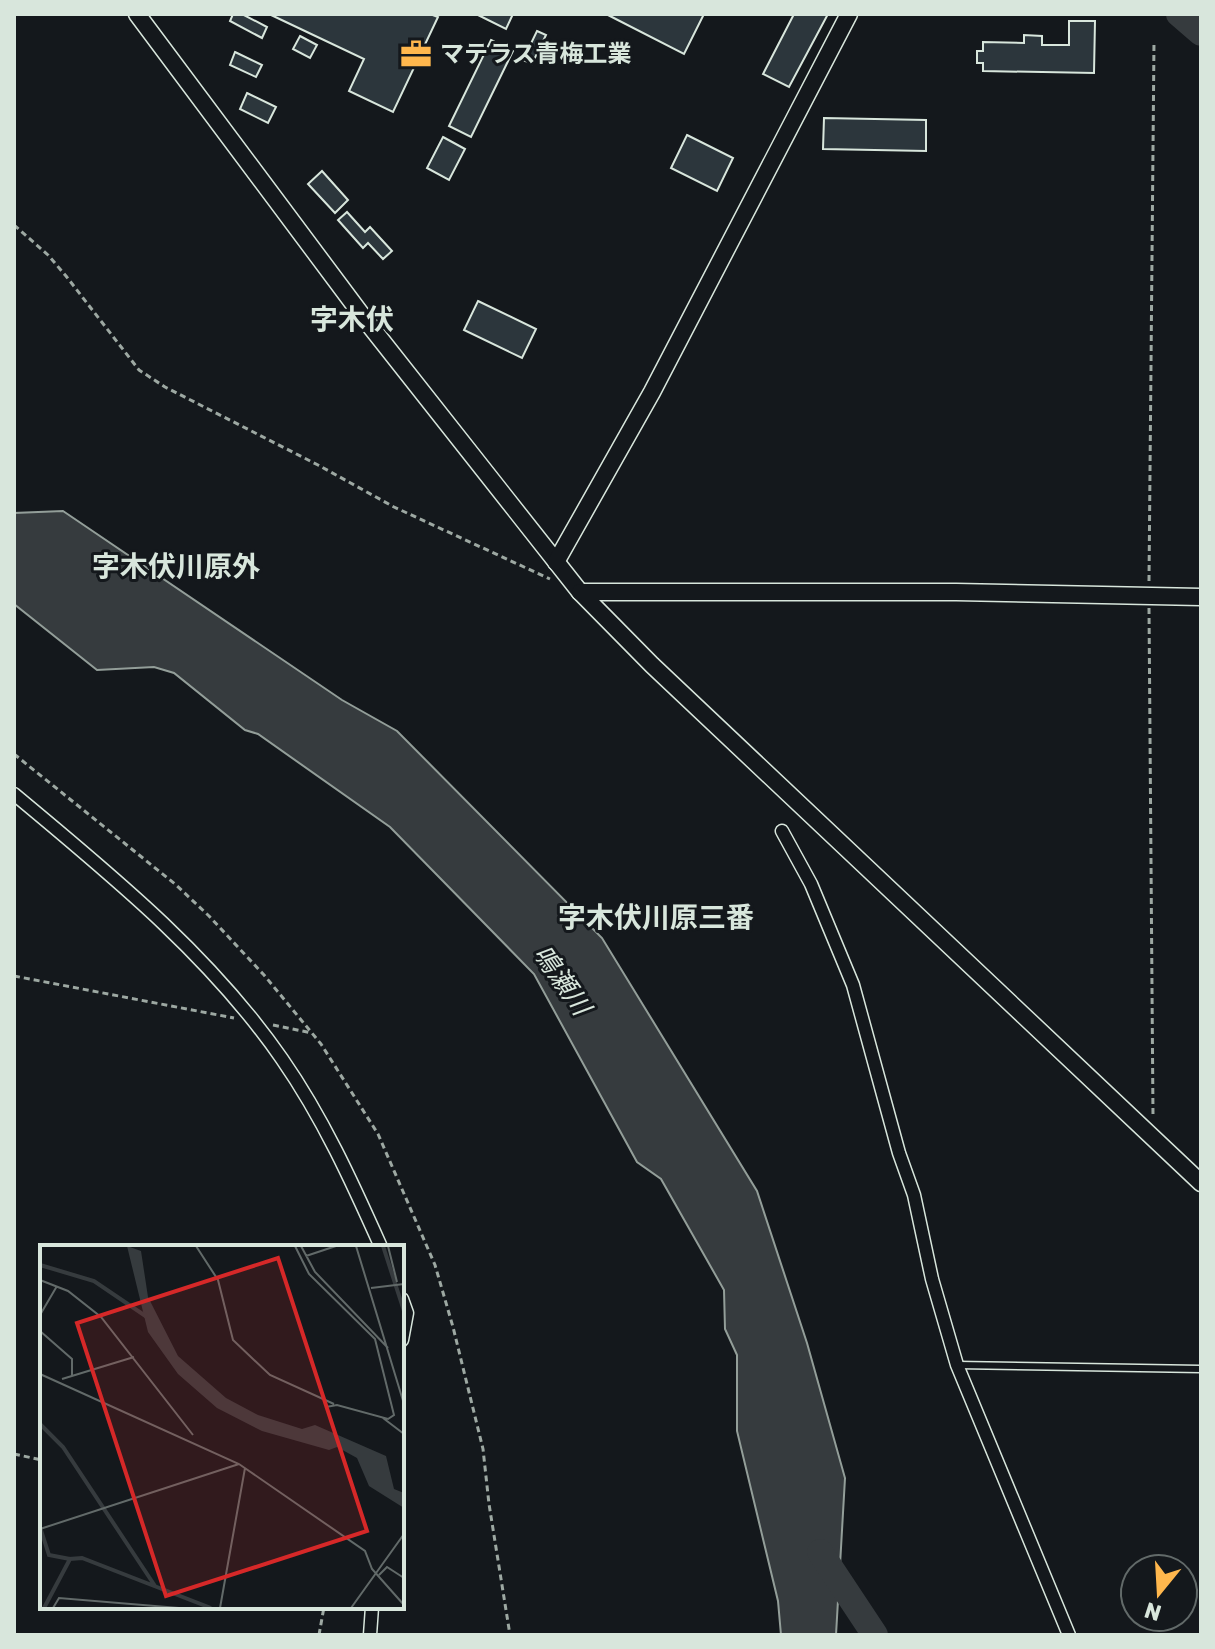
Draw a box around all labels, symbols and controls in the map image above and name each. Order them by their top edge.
office icon: マテラス青梅工業 [399,37,433,71]
place label: マテラス青梅工業 [440,40,632,68]
district label: 字木伏 [310,303,394,336]
district label: 字木伏川原外 [92,550,260,583]
district label: 字木伏川原三番 [558,901,754,934]
water label: 鳴瀬川 [527,939,598,1024]
inset map [40,1245,404,1609]
north arrow [1119,1553,1199,1633]
text: N [1141,1596,1165,1627]

